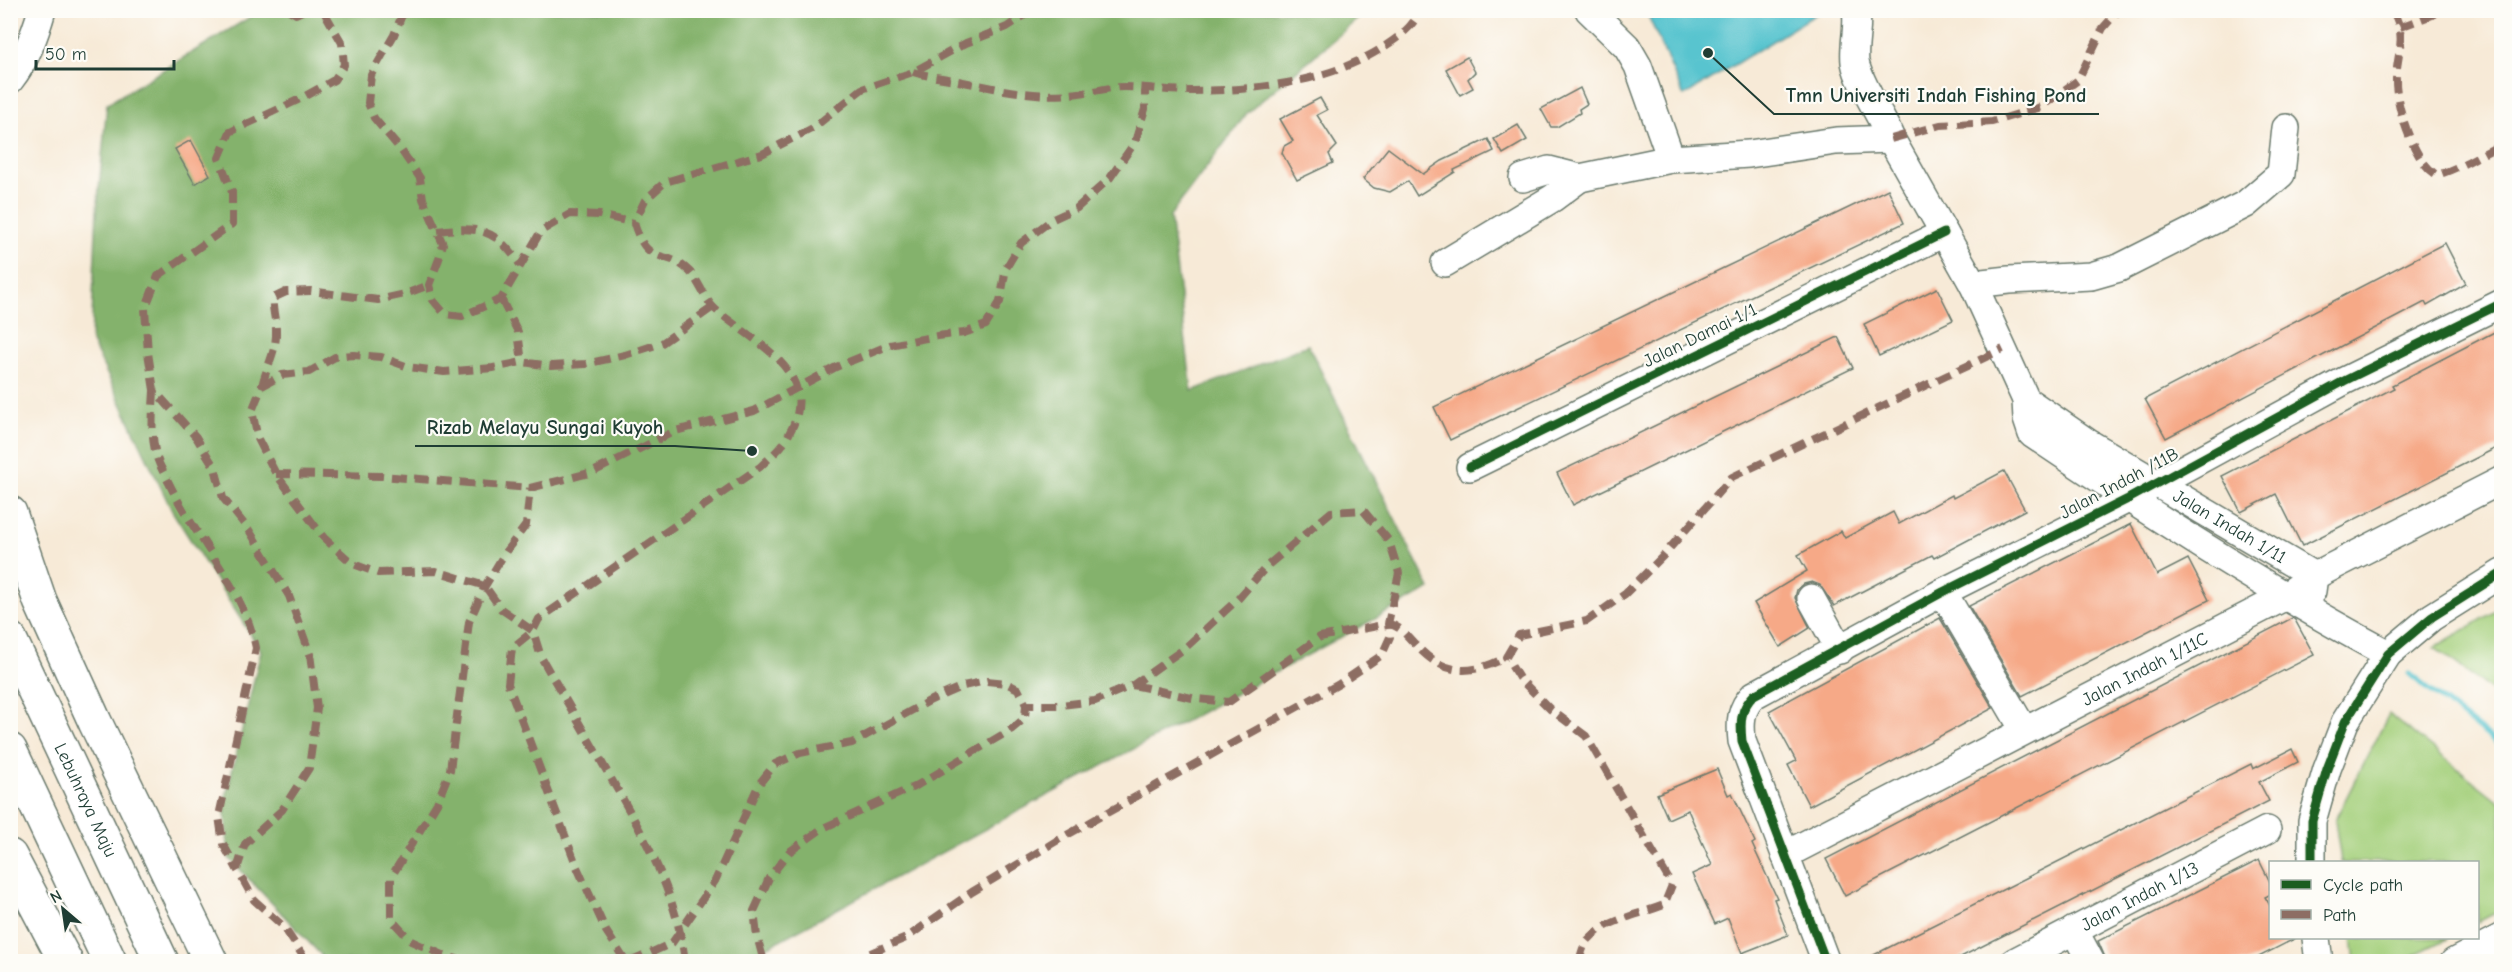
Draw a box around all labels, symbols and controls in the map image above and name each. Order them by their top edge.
scale bar [36,33,174,71]
text: 50 m [45,44,87,65]
callout: Tmn Universiti Indah Fishing Pond [1774,76,2099,114]
text: Tmn Universiti Indah Fishing Pond [1786,84,2086,107]
street label: Jalan Damai 1/1 [1640,299,1760,372]
callout: Rizab Melayu Sungai Kuyoh [415,408,675,446]
text: Rizab Melayu Sungai Kuyoh [427,416,663,439]
street label: Jalan Indah /11B [2056,443,2182,524]
street label: Jalan Indah 1/11 [2169,485,2290,568]
street label: Jalan Indah 1/11C [2079,628,2211,711]
street label: Lebuhraya Maju [50,740,121,861]
street label: Jalan Indah 1/13 [2078,857,2202,936]
legend [2269,861,2479,939]
text: Cycle path [2323,875,2403,896]
north arrow [33,879,93,939]
text: N [47,886,65,907]
text: Path [2323,905,2356,926]

